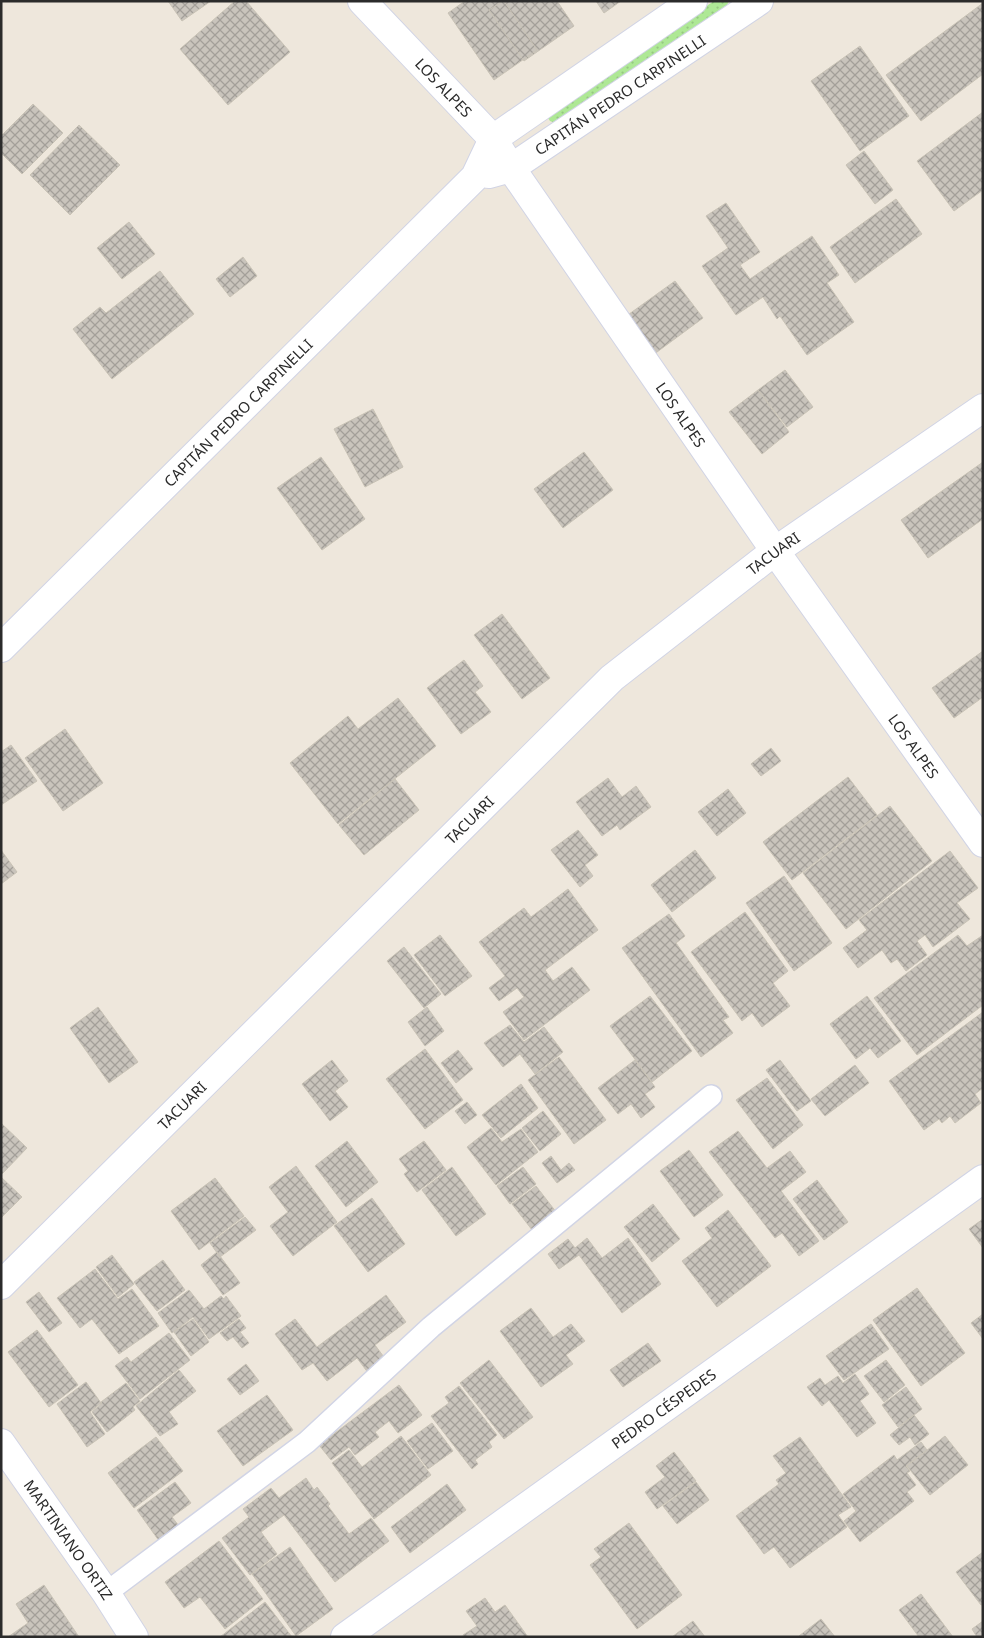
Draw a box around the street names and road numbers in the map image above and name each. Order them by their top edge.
street label: CAPITÁN PEDRO CARPINELLI [530,30,709,159]
street label: LOS ALPES [411,53,477,121]
street label: CAPITÁN PEDRO CARPINELLI [159,334,317,491]
street label: LOS ALPES [652,378,710,451]
street label: TACUARI [743,527,803,579]
street label: LOS ALPES [884,710,944,782]
street label: TACUARI [441,791,498,848]
street label: TACUARI [153,1077,211,1134]
street label: PEDRO CÉSPEDES [607,1364,720,1453]
street label: MARTINIANO ORTIZ [20,1476,118,1603]

